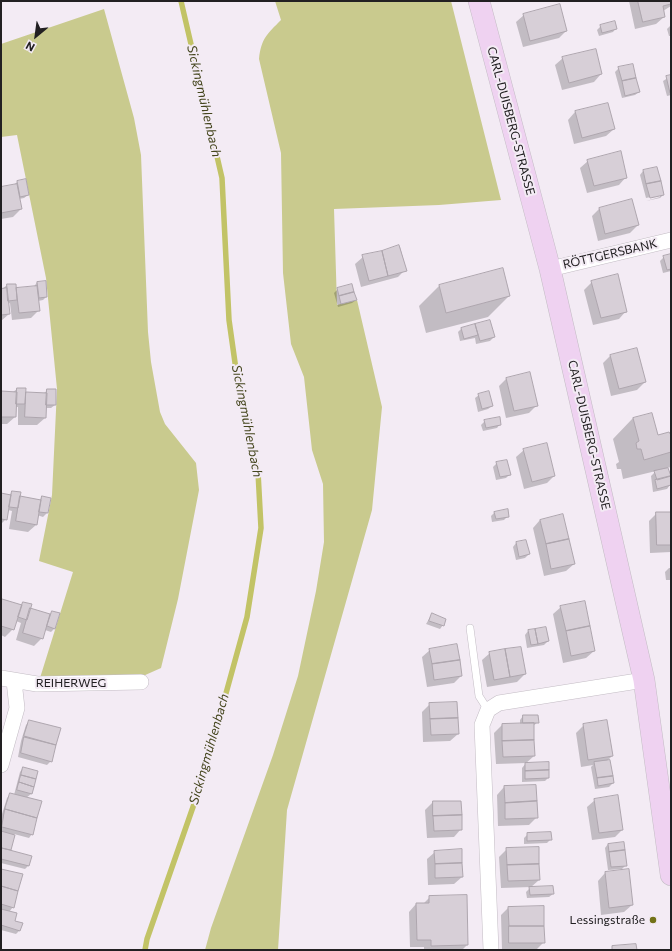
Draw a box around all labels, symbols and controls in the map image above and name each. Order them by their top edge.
north arrow [16,16,56,56]
text: N [23,39,37,55]
water label: Sickingmühlenbach [184,44,224,158]
street label: CARL-DUISBERG-STRASSE [484,45,538,197]
street label: RÖTTGERSBANK [561,236,659,272]
street label: CARL-DUISBERG-STRASSE [565,359,613,511]
water label: Sickingmühlenbach [228,363,266,479]
street label: REIHERWEG [36,676,106,690]
water label: Sickingmühlenbach [186,692,232,806]
place label: Lessingstraße [570,913,645,927]
marker: Lessingstraße [648,915,658,925]

